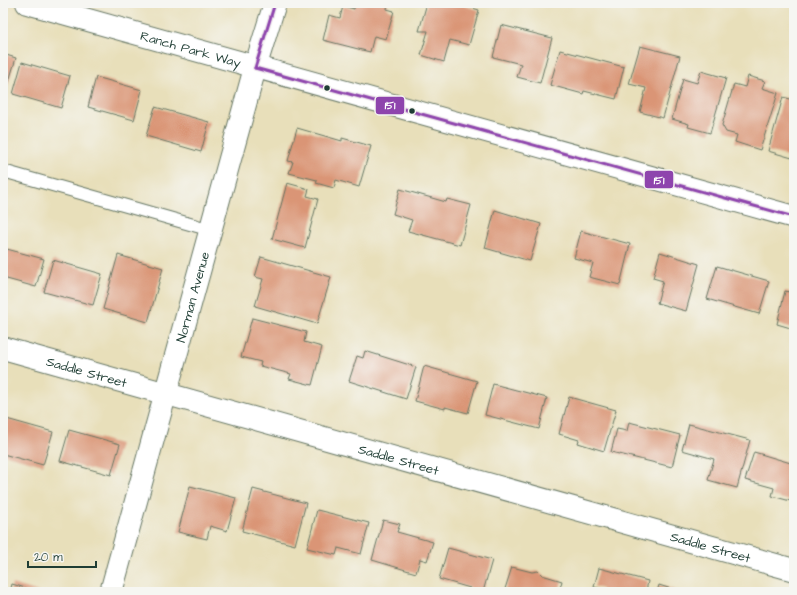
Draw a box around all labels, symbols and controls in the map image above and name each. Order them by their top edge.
street label: Ranch Park Way [138,27,243,73]
unlabelled marker [322,83,332,93]
line badge: 151 [375,96,405,115]
text: 151 [385,98,396,113]
unlabelled marker [407,106,417,116]
line badge: 151 [644,170,674,189]
text: 151 [654,173,665,188]
street label: Norman Avenue [172,250,214,345]
street label: Saddle Street [44,353,129,393]
street label: Saddle Street [356,440,441,480]
street label: Saddle Street [668,528,753,568]
scale bar [28,543,96,569]
text: 20 m [34,549,63,566]

